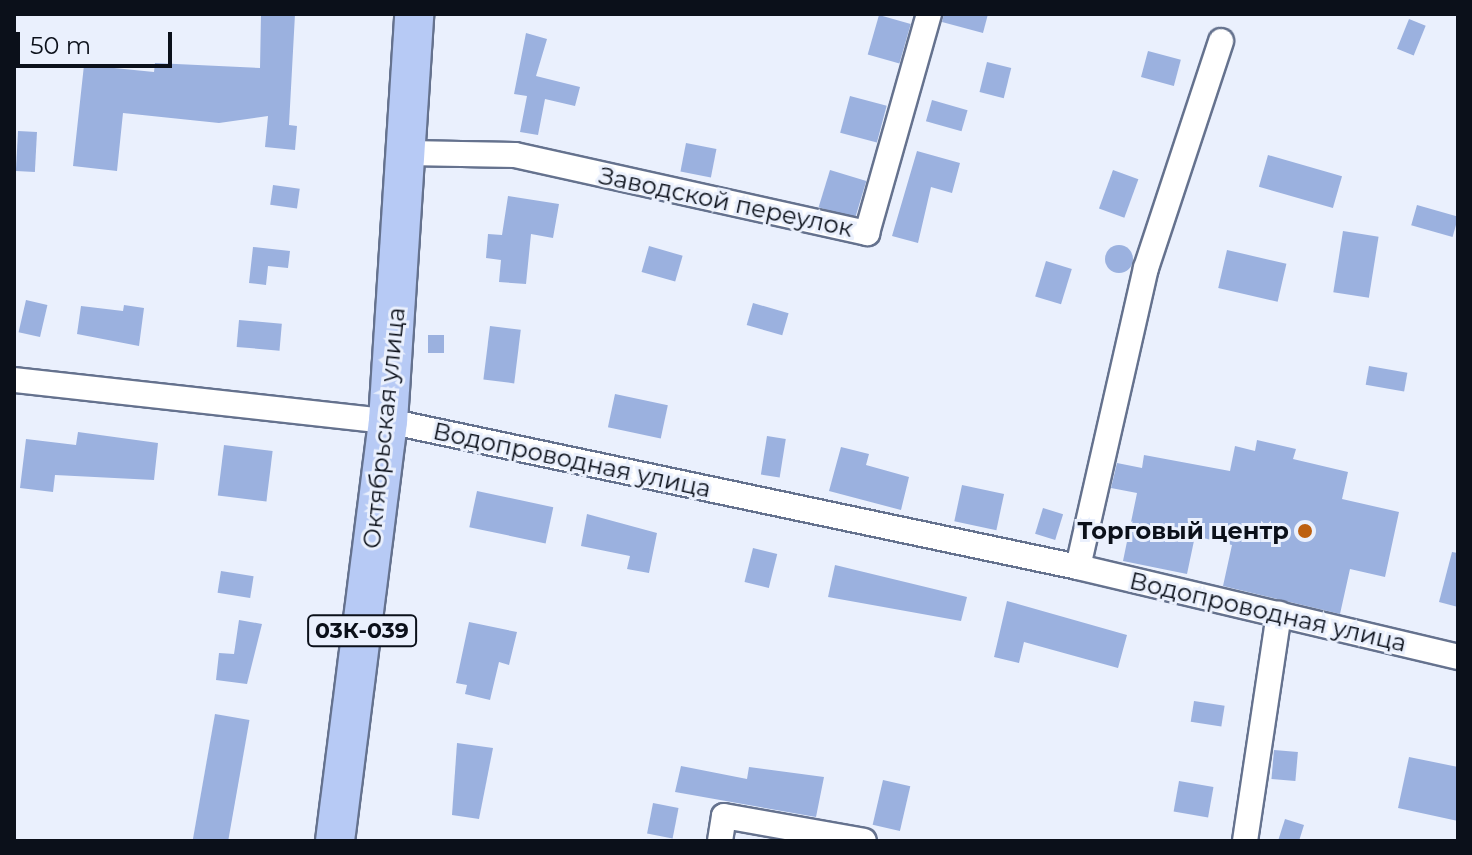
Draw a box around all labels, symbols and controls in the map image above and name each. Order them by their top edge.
scale bar [20,16,176,66]
text: 50 m [30,31,91,60]
street label: Заводской переулок [596,161,856,243]
street label: Октябрьская улица [357,306,411,550]
street label: Водопроводная улица [430,416,714,504]
place label: Торговый центр [1077,517,1289,545]
marker: Торговый центр [1296,522,1314,540]
street label: Водопроводная улица [1127,566,1409,658]
road number: 03К-039 [306,613,418,649]

